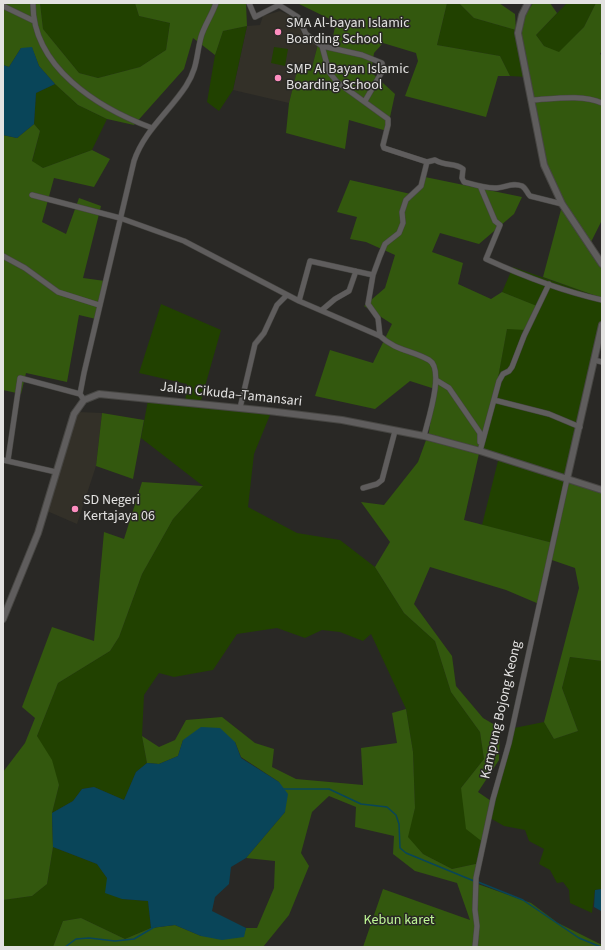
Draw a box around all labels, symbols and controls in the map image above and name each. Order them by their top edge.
place label: SMA Al-bayan Islamic Boarding School [286,16,410,48]
marker: SMA Al-bayan Islamic Boarding School [273,27,283,37]
place label: SMP Al Bayan Islamic Boarding School [286,62,409,94]
marker: SMP Al Bayan Islamic Boarding School [273,73,283,83]
street label: Jalan Cikuda–Tamansari [159,379,303,411]
place label: SD Negeri Kertajaya 06 [83,493,155,526]
marker: SD Negeri Kertajaya 06 [70,504,80,514]
street label: Kampung Bojong Keong [478,639,526,781]
park label: Kebun karet [364,913,434,929]

